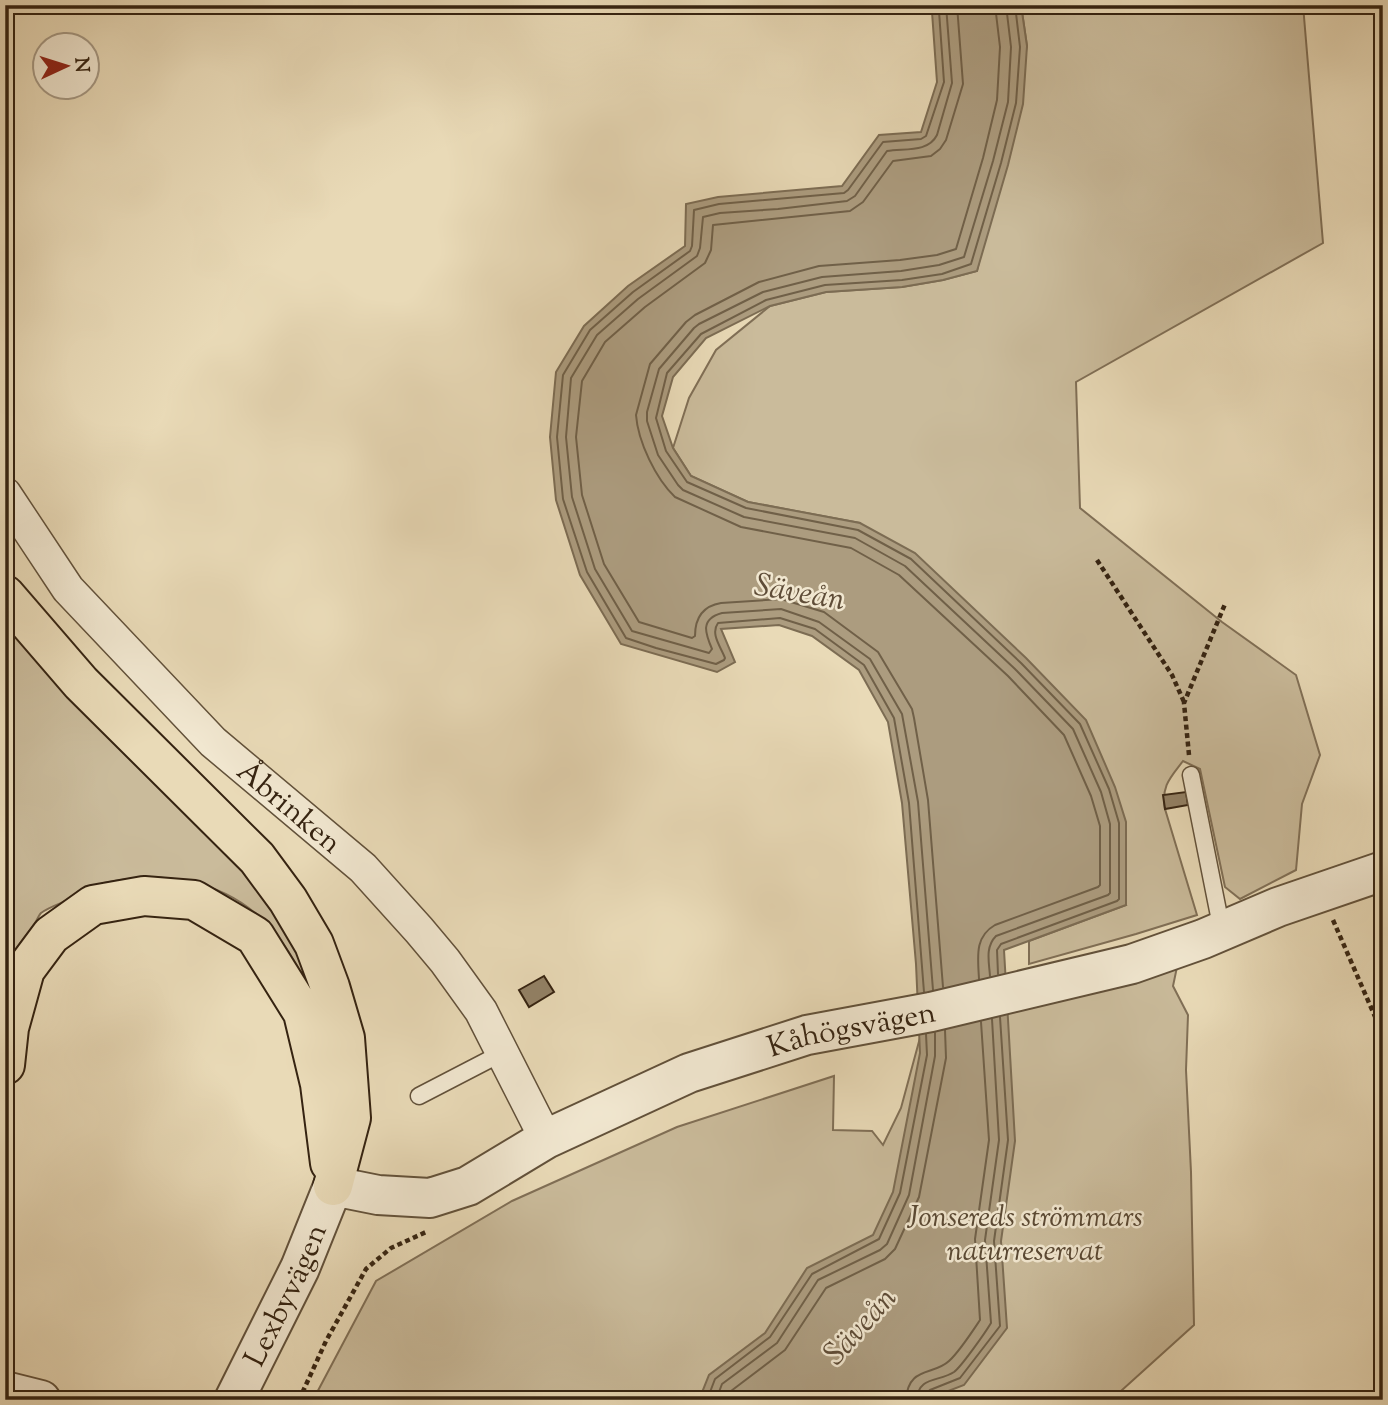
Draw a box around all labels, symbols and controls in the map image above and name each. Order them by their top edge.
north arrow [32,32,102,102]
text: N [66,56,94,73]
water label: Säveån [750,563,849,625]
street label: Åbrinken [226,752,350,865]
street label: Kåhögsvägen [762,993,940,1070]
park label: Jonsereds strömmars naturreservat [906,1197,1143,1274]
street label: Lexbyvägen [235,1218,340,1375]
water label: Säveån [814,1278,909,1376]

